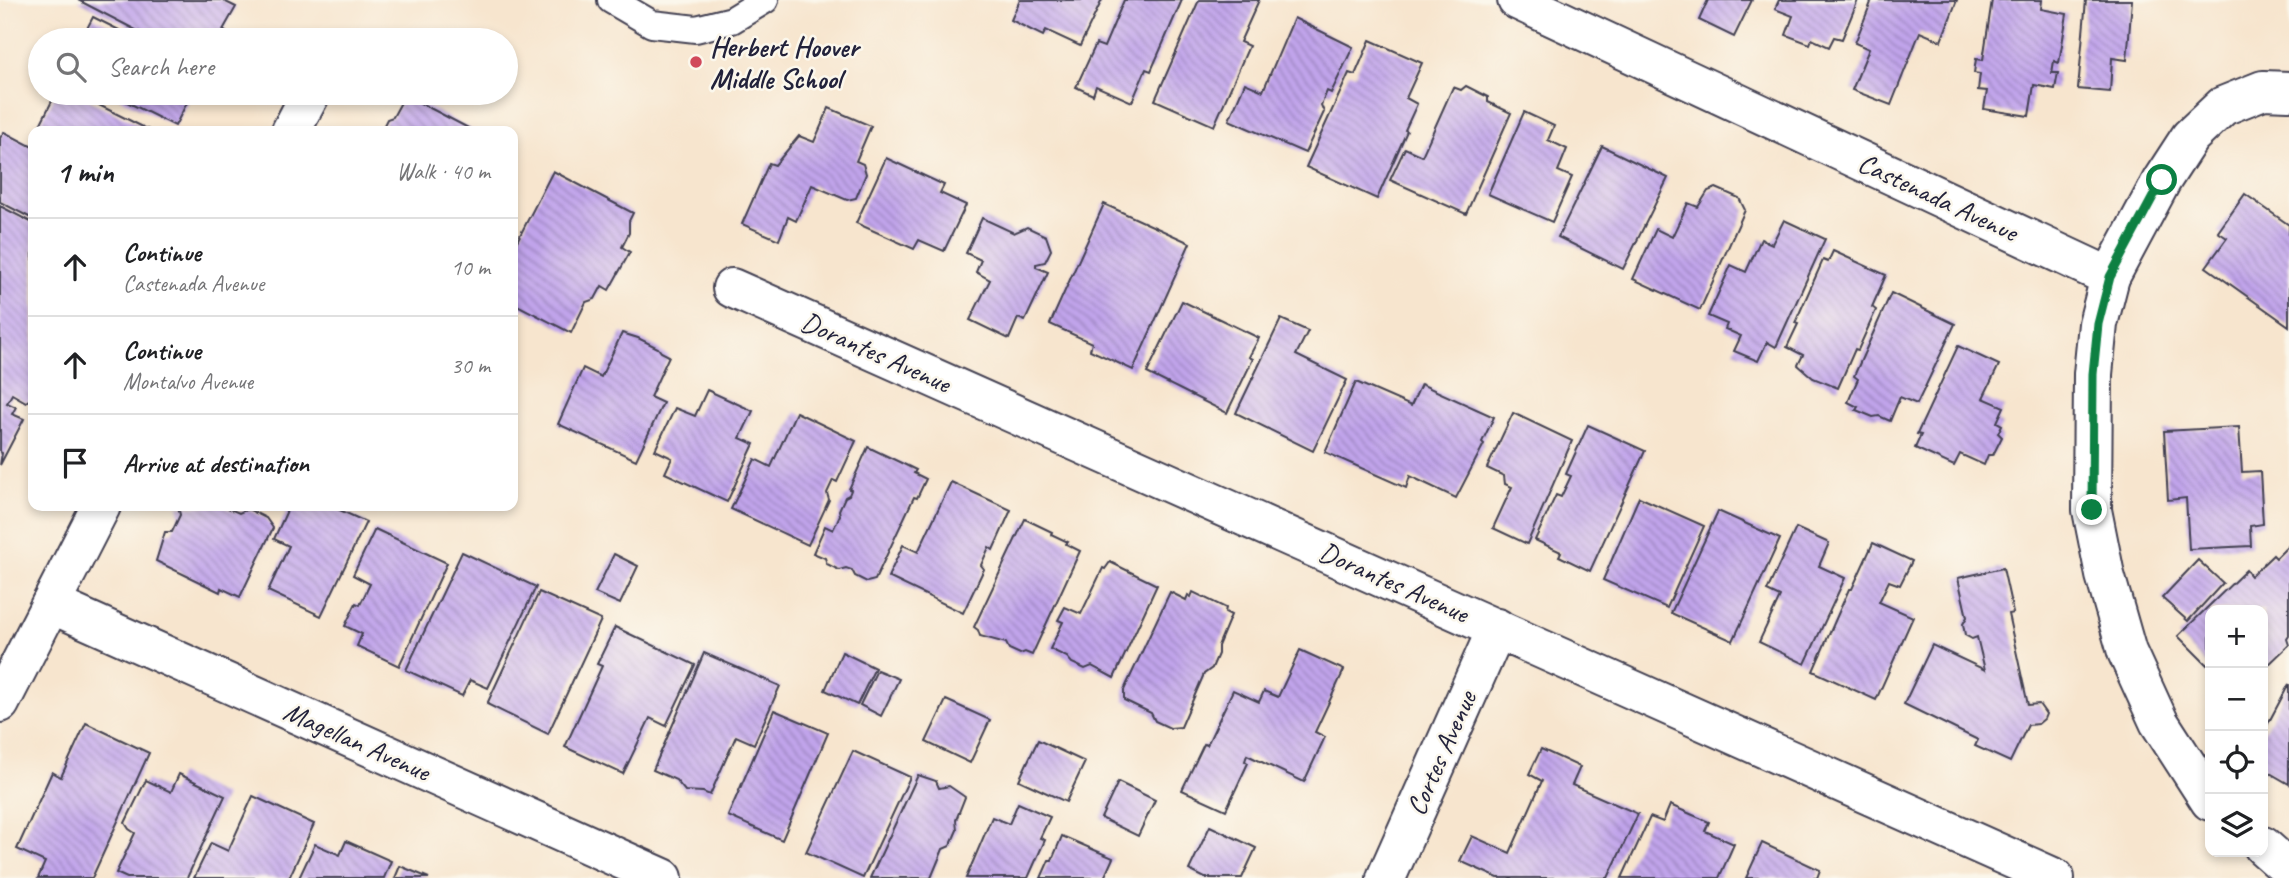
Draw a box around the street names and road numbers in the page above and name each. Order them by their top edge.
street label: Castenada Avenue [1853,145,2025,250]
street label: Dorantes Avenue [796,304,958,401]
street label: Dorantes Avenue [1314,534,1476,631]
street label: Cortes Avenue [1398,684,1485,821]
street label: Magellan Avenue [279,693,437,790]

